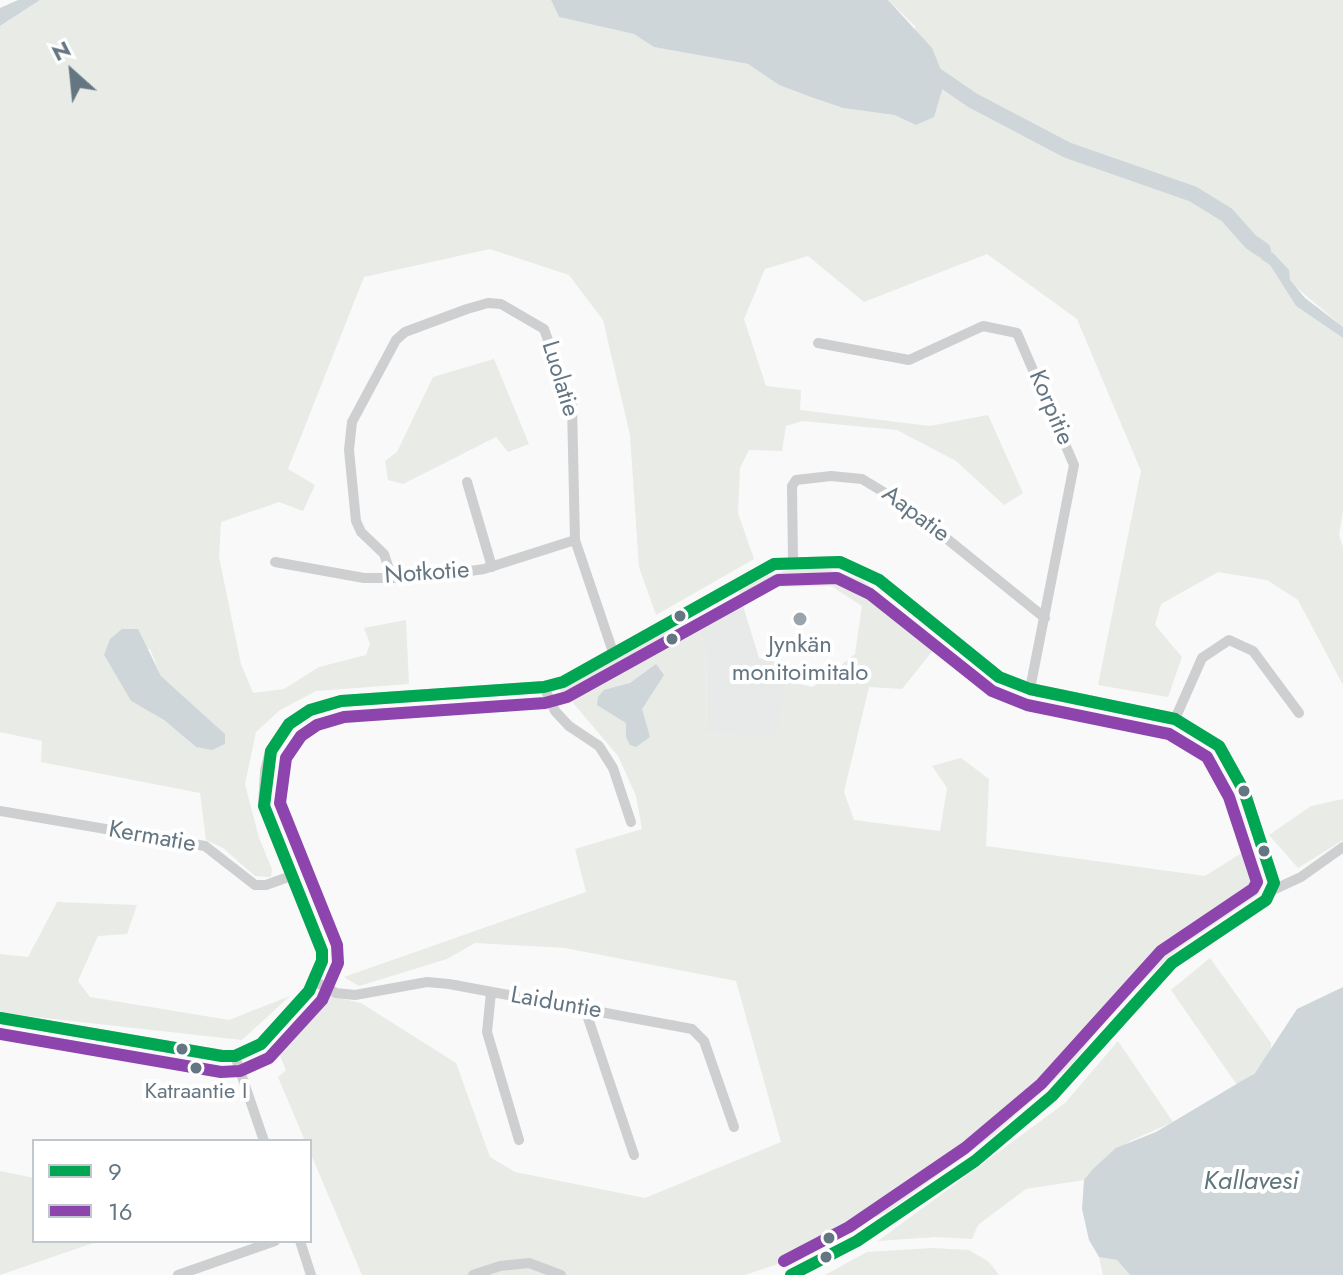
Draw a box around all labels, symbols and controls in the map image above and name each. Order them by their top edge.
north arrow [32,32,112,112]
text: N [46,32,76,69]
street label: Luolatie [534,338,584,420]
street label: Korpitie [1021,366,1079,450]
street label: Aapatie [876,480,954,550]
street label: Notkotie [384,557,470,591]
unlabelled marker [672,608,688,624]
marker: Jynkän monitoimitalo [791,610,809,628]
unlabelled marker [664,631,680,647]
place label: Jynkän monitoimitalo [732,632,868,688]
unlabelled marker [1236,783,1252,799]
street label: Kermatie [106,816,198,860]
unlabelled marker [1256,843,1272,859]
street label: Laiduntie [508,982,604,1026]
unlabelled marker [174,1041,190,1057]
marker: Katraantie I [188,1060,204,1076]
place label: Katraantie I [145,1080,247,1106]
legend [32,1139,312,1243]
text: 9 [108,1154,122,1189]
water label: Kallavesi [1204,1167,1298,1199]
text: 16 [108,1194,133,1229]
unlabelled marker [821,1230,837,1246]
unlabelled marker [818,1249,834,1265]

